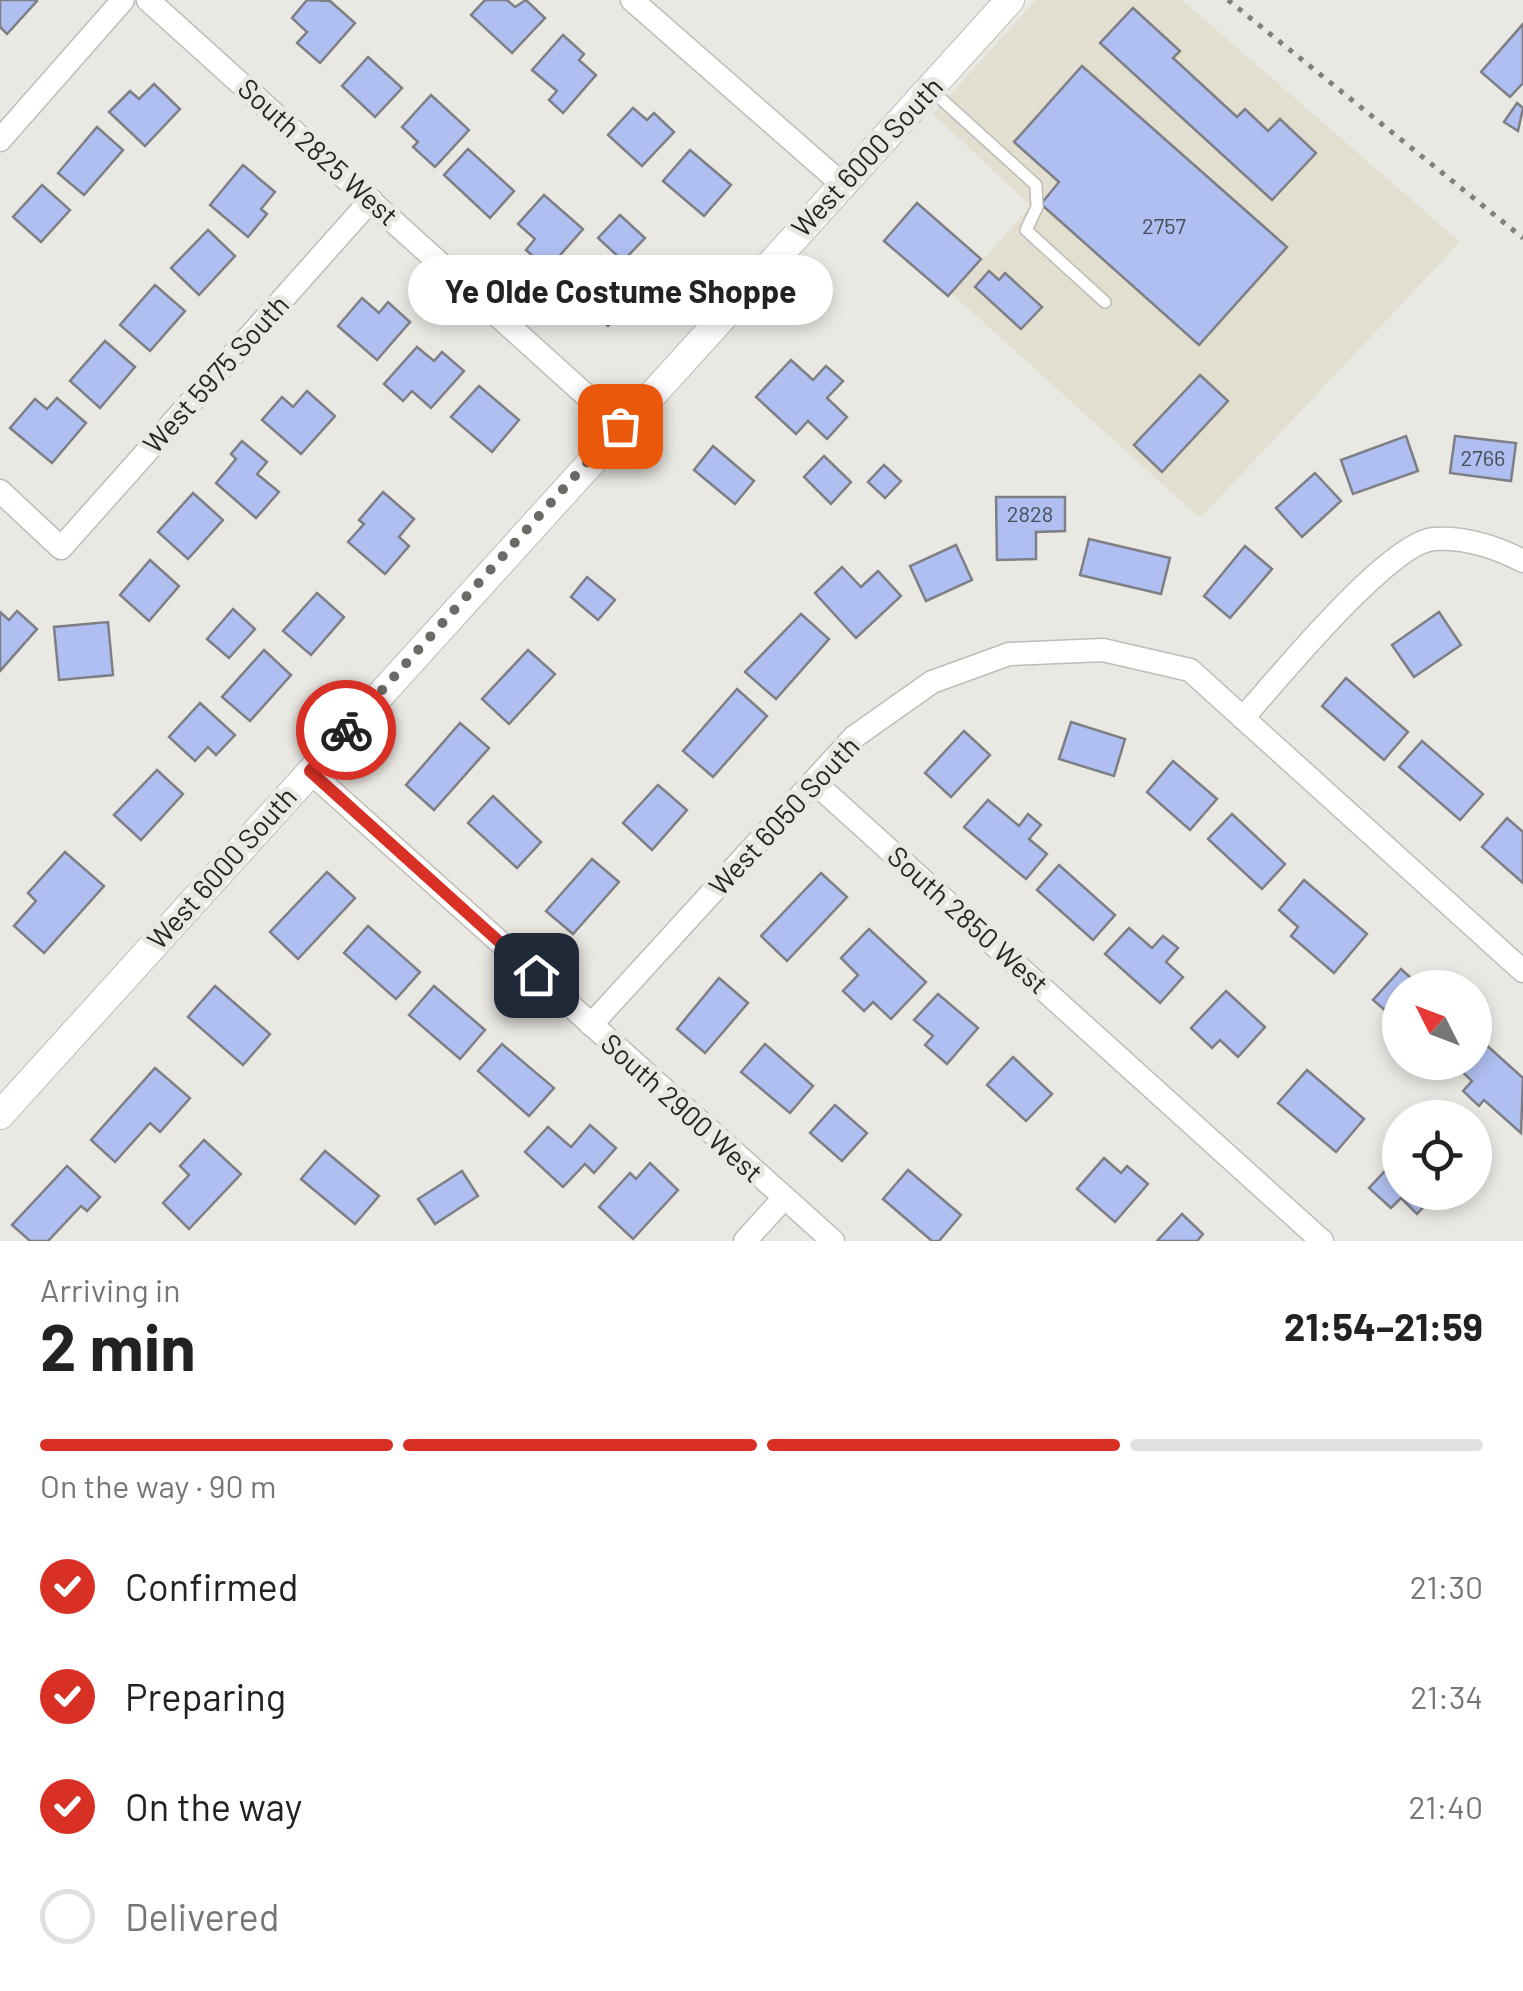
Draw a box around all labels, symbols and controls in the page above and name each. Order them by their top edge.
street label: West 6000 South [783,69,949,243]
street label: South 2825 West [232,70,406,232]
house number: 2757 [1142,212,1186,238]
callout: Ye Olde Costume Shoppe [408,256,832,326]
text: Ye Olde Costume Shoppe [444,271,797,309]
street label: West 5975 South [135,287,295,459]
pin [578,384,663,469]
icon: bag [593,399,648,454]
house number: 2766 [1461,444,1505,470]
house number: 2828 [1007,500,1053,526]
courier [296,680,396,780]
icon: bike [319,703,374,758]
street label: West 6050 South [701,729,866,902]
street label: West 6000 South [140,779,303,955]
street label: South 2850 West [881,838,1056,1000]
pin [494,933,579,1018]
icon: home [509,948,564,1003]
north arrow [1382,970,1492,1080]
map controls [1382,970,1492,1210]
street label: South 2900 West [595,1026,771,1189]
button: locate [1382,1100,1492,1210]
text: Arriving in [40,1270,180,1308]
text: 21:54–21:59 [1284,1303,1483,1349]
text: 2 min [40,1306,196,1384]
text: On the way · 90 m [40,1466,276,1504]
icon: check [40,1559,95,1614]
text: Confirmed [125,1563,298,1609]
text: 21:30 [1410,1567,1483,1605]
icon: check [40,1669,95,1724]
text: Preparing [125,1673,286,1719]
text: 21:34 [1410,1677,1483,1715]
icon: check [40,1779,95,1834]
text: On the way [125,1783,302,1829]
text: 21:40 [1409,1787,1483,1825]
text: Delivered [125,1893,279,1939]

